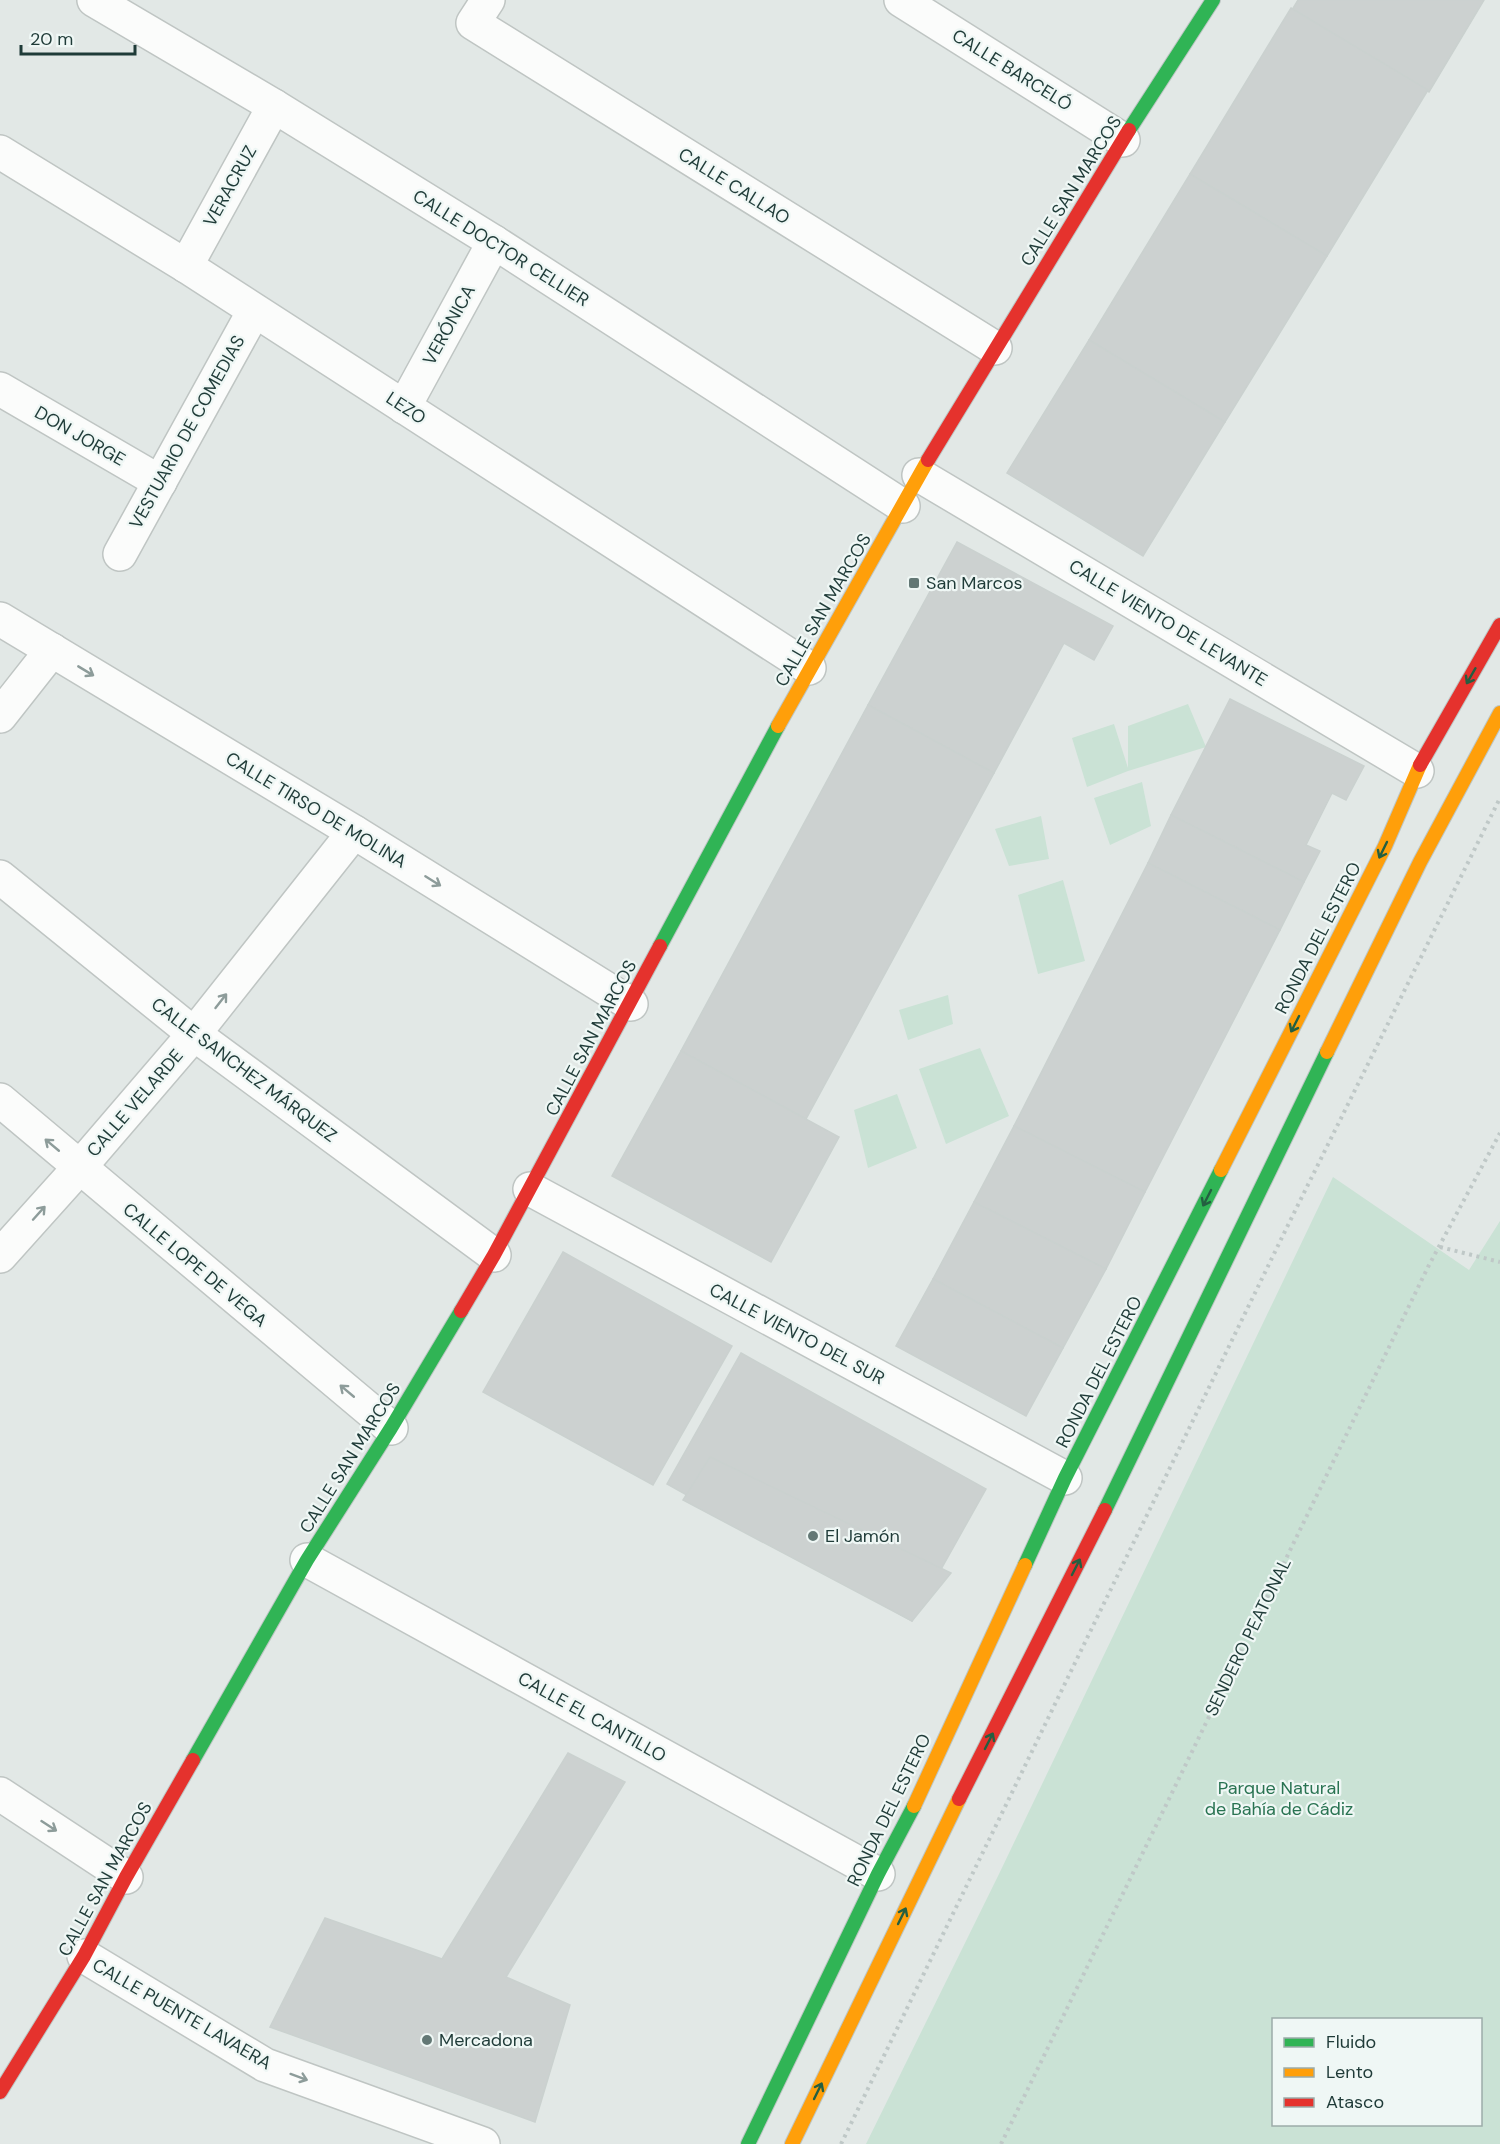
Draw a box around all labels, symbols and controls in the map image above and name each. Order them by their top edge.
scale bar [21,18,135,56]
street label: CALLE BARCELÓ [948,23,1077,117]
text: 20 m [30,27,73,51]
street label: CALLE SAN MARCOS [1015,111,1127,271]
street label: VERACRUZ [198,141,262,231]
street label: CALLE CALLAO [674,142,794,230]
street label: CALLE DOCTOR CELLIER [408,184,594,312]
street label: VERÓNICA [417,281,481,369]
street label: VESTUARIO DE COMEDIAS [124,331,250,533]
street label: LEZO [381,386,431,430]
street label: DON JORGE [30,400,130,472]
street label: CALLE SAN MARCOS [769,529,877,691]
street label: CALLE VIENTO DE LEVANTE [1064,554,1272,692]
place label: San Marcos [926,571,1023,595]
marker: San Marcos [907,576,921,590]
one-way arrow [77,665,94,677]
one-way arrow [1465,667,1477,684]
street label: CALLE TIRSO DE MOLINA [221,746,411,874]
one-way arrow [1376,840,1388,858]
street label: RONDA DEL ESTERO [1269,858,1367,1018]
one-way arrow [424,875,441,887]
street label: CALLE SAN MARCOS [540,956,642,1120]
street label: CALLE SANCHEZ MÁRQUEZ [146,992,342,1148]
one-way arrow [214,993,227,1009]
one-way arrow [1289,1014,1300,1032]
street label: CALLE VELARDE [82,1044,188,1162]
one-way arrow [44,1138,60,1151]
one-way arrow [1201,1188,1212,1206]
street label: CALLE LOPE DE VEGA [118,1198,272,1332]
one-way arrow [32,1206,46,1221]
street label: CALLE VIENTO DEL SUR [705,1278,889,1390]
street label: RONDA DEL ESTERO [1050,1292,1148,1452]
street label: CALLE SAN MARCOS [294,1378,406,1538]
one-way arrow [339,1385,355,1398]
place label: El Jamón [825,1524,900,1548]
marker: El Jamón [806,1529,820,1543]
street label: SENDERO PEATONAL [1199,1554,1297,1720]
one-way arrow [1071,1558,1083,1576]
street label: CALLE EL CANTILLO [514,1666,670,1768]
street label: RONDA DEL ESTERO [842,1729,936,1890]
one-way arrow [983,1732,995,1750]
park label: Parque Natural de Bahía de Cádiz [1205,1776,1353,1821]
street label: CALLE SAN MARCOS [53,1797,157,1961]
one-way arrow [40,1820,57,1832]
one-way arrow [897,1907,909,1925]
street label: CALLE PUENTE LAVAERA [88,1953,276,2075]
legend [1272,2018,1482,2126]
place label: Mercadona [439,2028,533,2052]
text: Fluido [1326,2030,1376,2054]
marker: Mercadona [420,2033,434,2047]
text: Lento [1326,2060,1373,2084]
one-way arrow [289,2073,308,2084]
one-way arrow [812,2083,824,2101]
text: Atasco [1326,2090,1384,2114]

